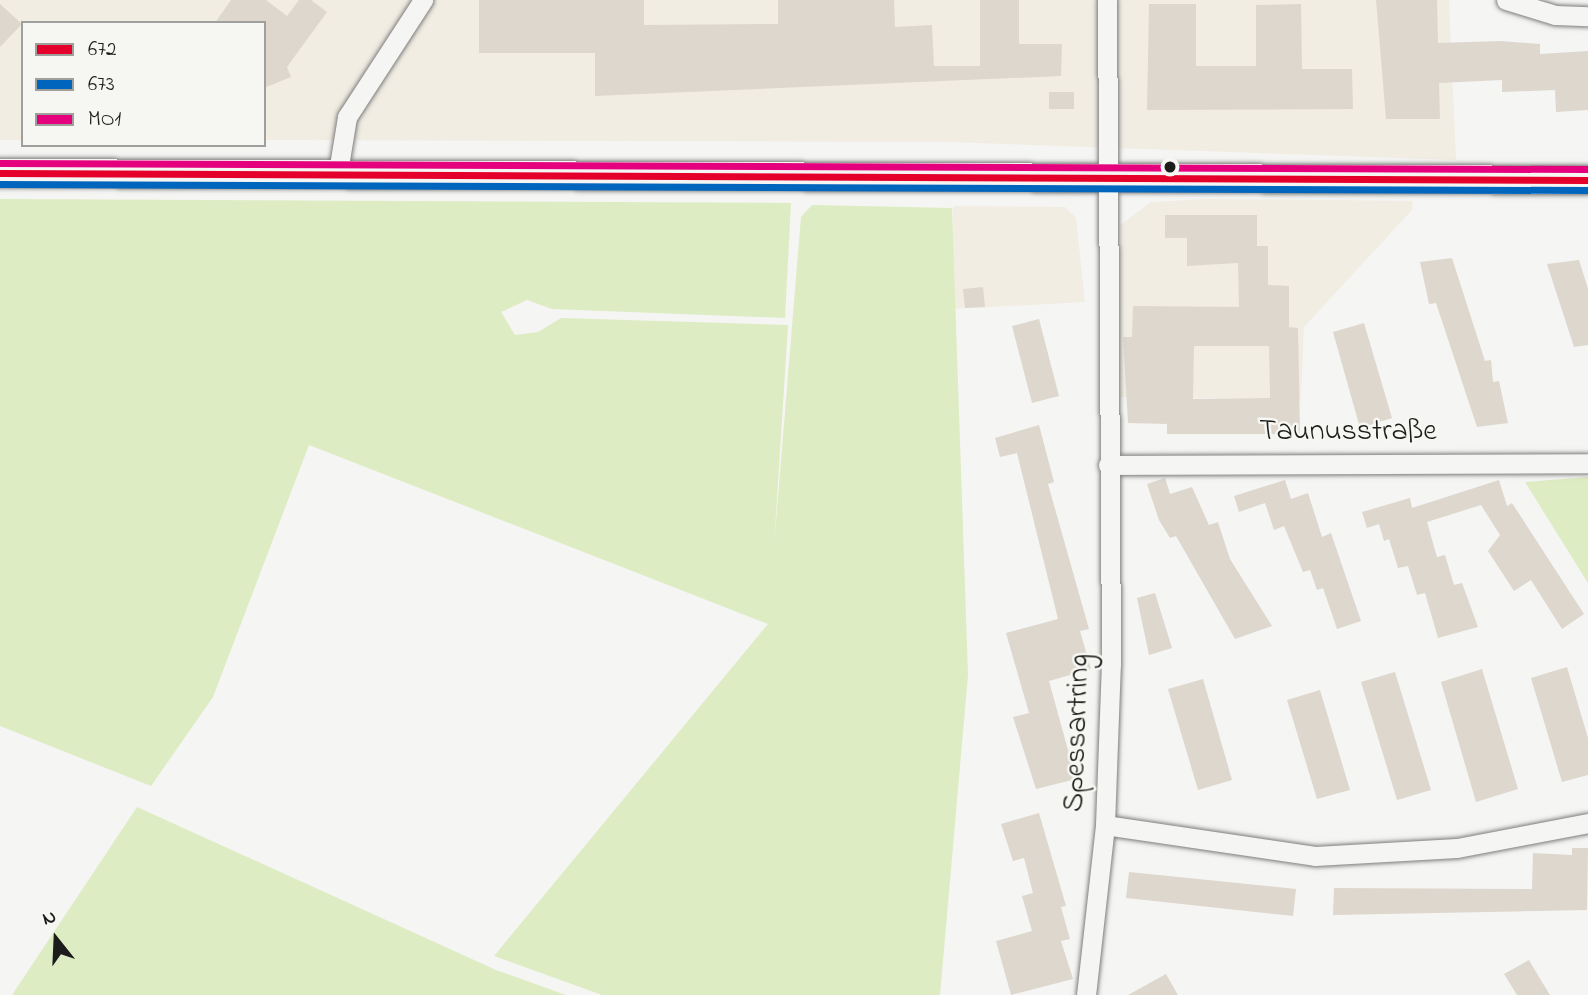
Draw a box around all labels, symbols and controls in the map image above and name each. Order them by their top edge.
legend [21,21,266,147]
text: 672 [88,35,116,65]
text: 673 [88,70,115,100]
text: MO1 [88,105,121,135]
unlabelled marker [1163,160,1177,174]
street label: Taunusstraße [1259,414,1437,450]
street label: Spessartring [1057,653,1099,813]
north arrow [21,904,91,974]
text: N [39,904,60,933]

